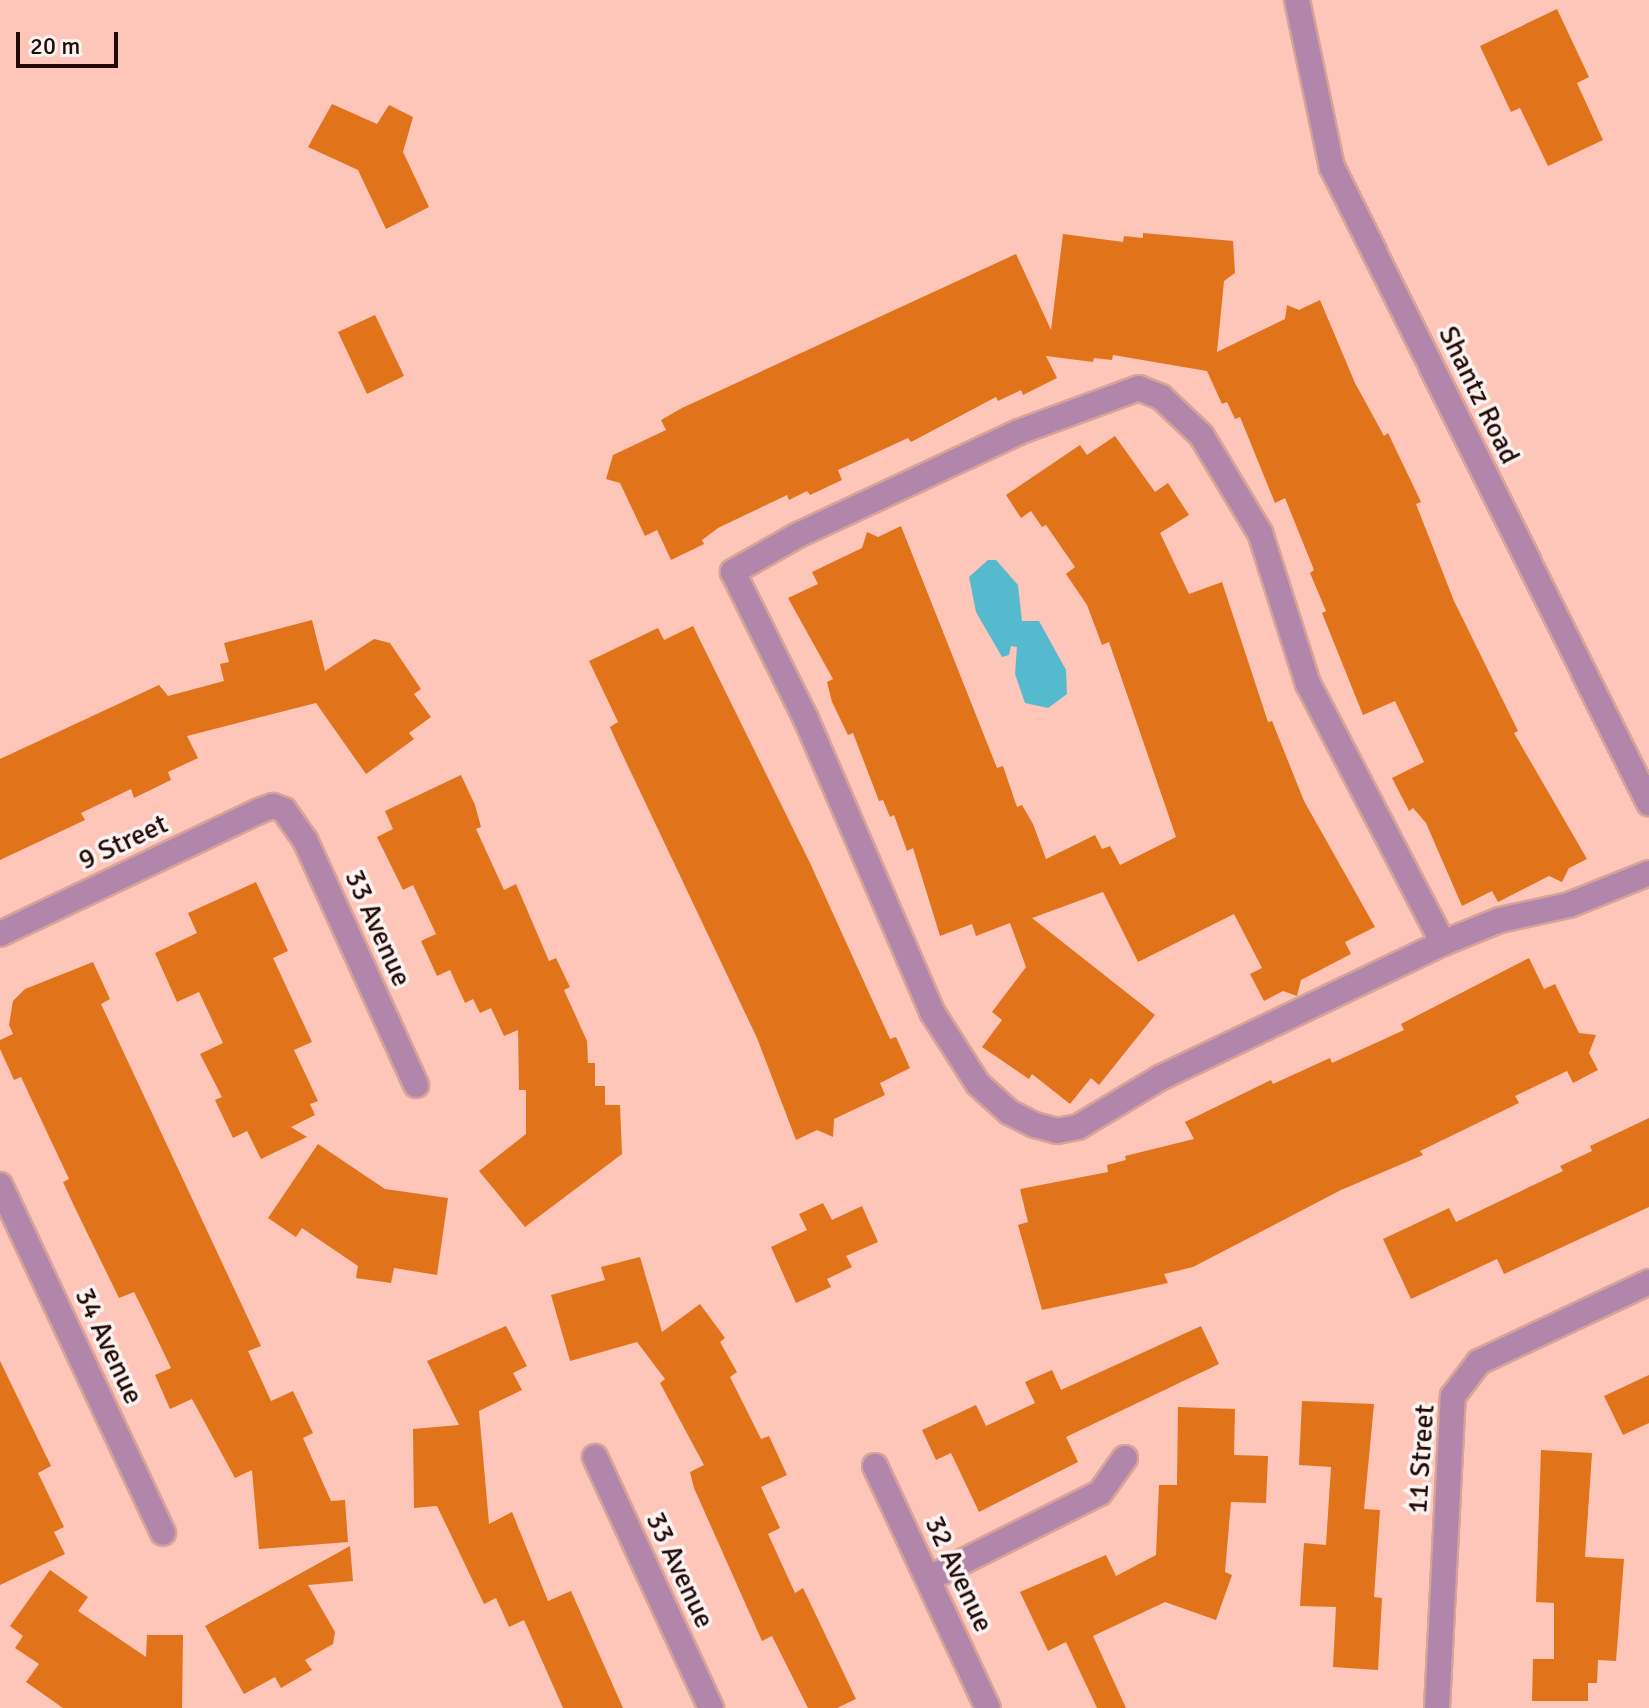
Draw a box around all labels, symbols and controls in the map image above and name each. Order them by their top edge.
scale bar [20,16,122,66]
text: 20 m [30,31,80,61]
street label: Shantz Road [1431,321,1527,469]
street label: 9 Street [73,807,173,877]
street label: 33 Avenue [337,865,419,991]
street label: 34 Avenue [68,1283,150,1409]
street label: 11 Street [1400,1403,1442,1515]
street label: 33 Avenue [639,1507,721,1633]
street label: 32 Avenue [918,1511,1000,1637]

